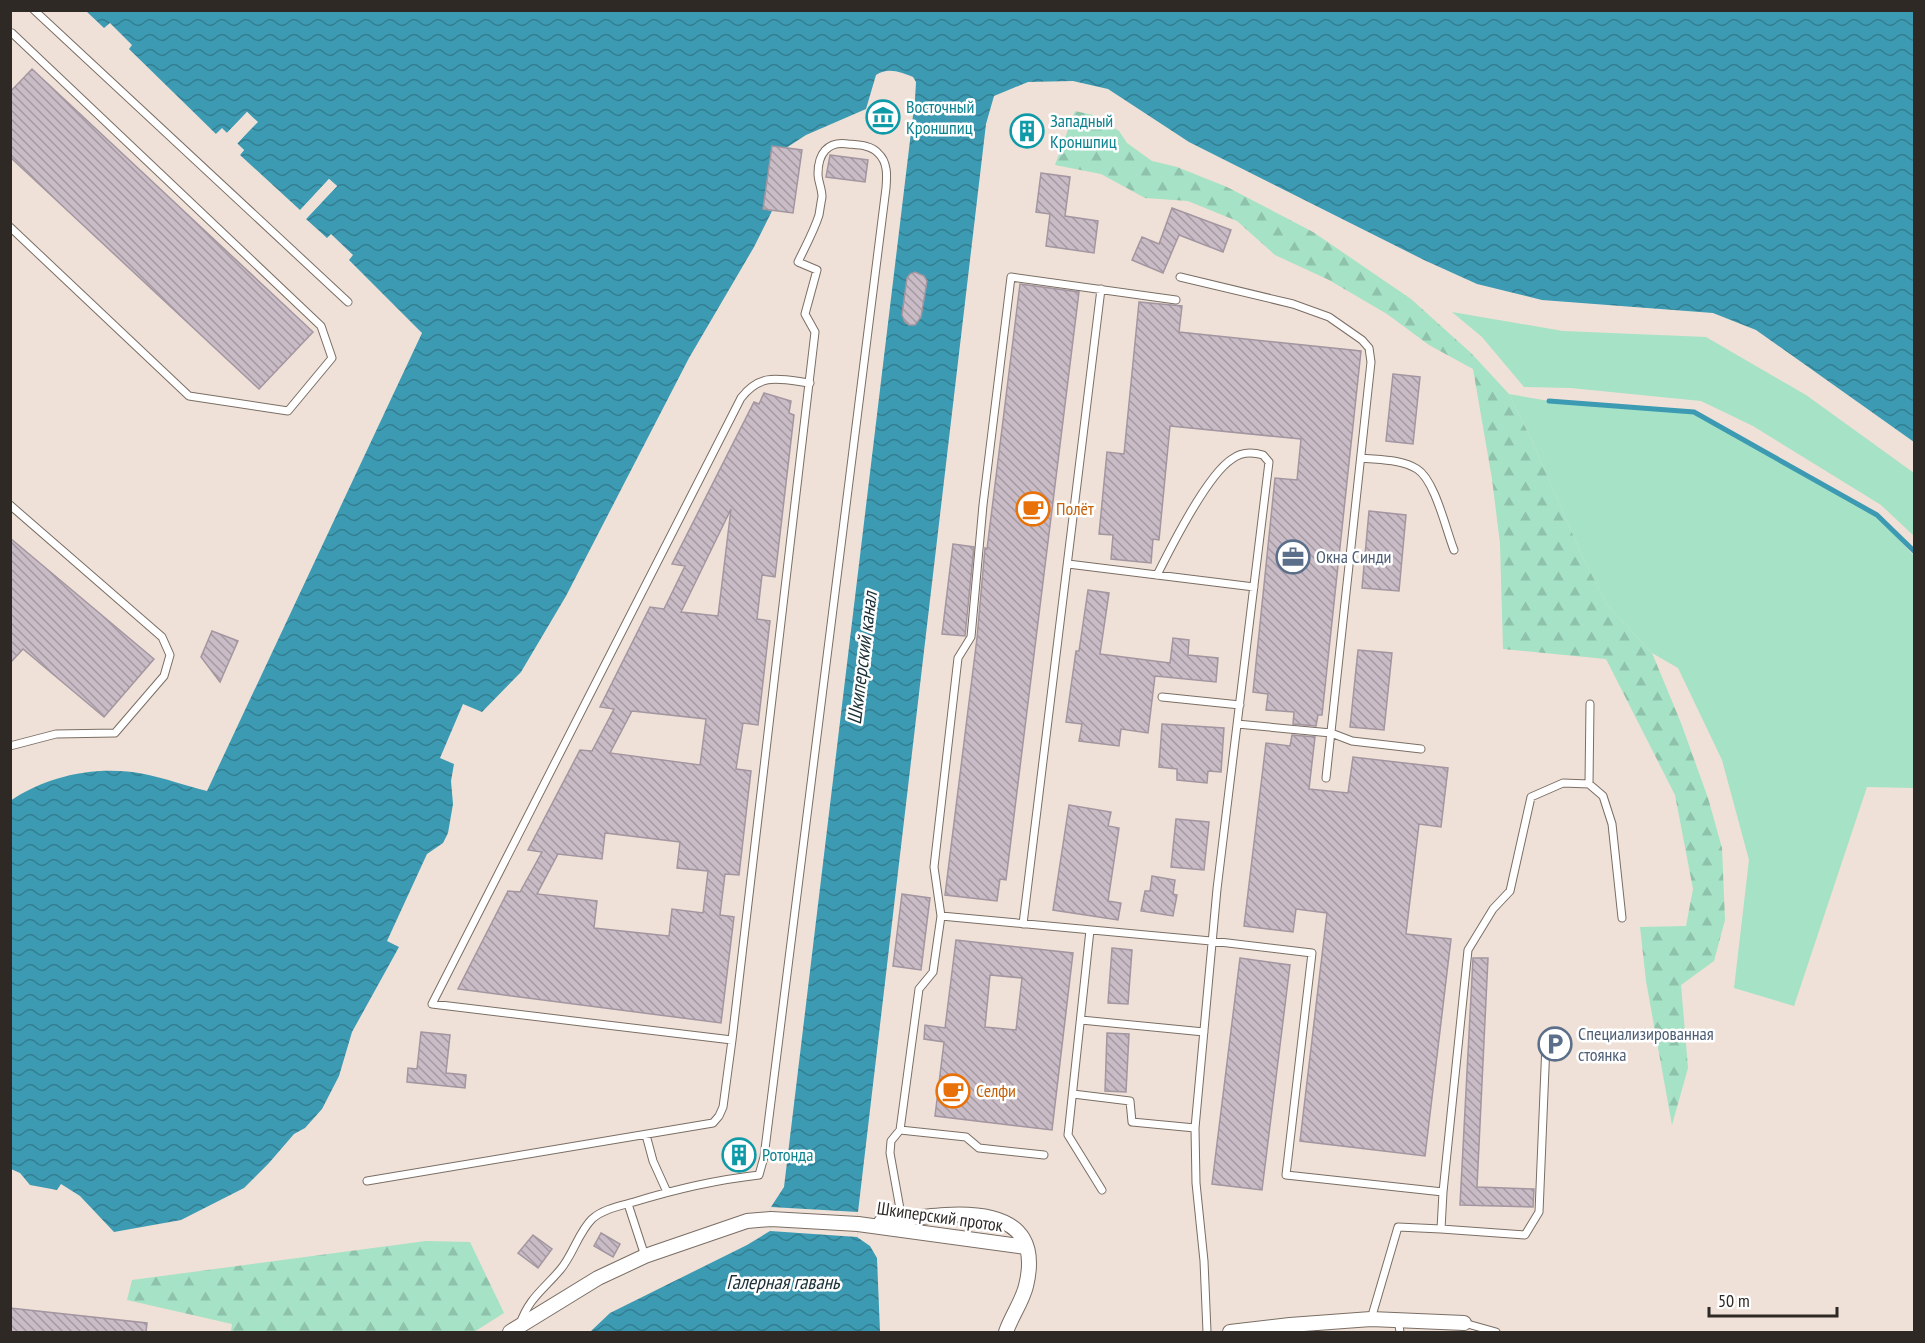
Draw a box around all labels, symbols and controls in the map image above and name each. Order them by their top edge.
place label: Восточный Кроншпиц [906,95,974,139]
museum icon: Восточный Кроншпиц [865,99,901,135]
place label: Западный Кроншпиц [1050,109,1117,153]
building icon: Западный Кроншпиц [1009,113,1045,149]
cafe icon: Полёт [1015,491,1051,527]
place label: Полёт [1056,497,1094,520]
office icon: Окна Синди [1275,539,1311,575]
place label: Окна Синди [1316,545,1391,568]
water label: Шкиперский канал [841,588,883,726]
place label: Специализированная стоянка [1578,1022,1714,1066]
parking icon: Специализированная стоянка [1537,1026,1573,1062]
cafe icon: Селфи [935,1073,971,1109]
place label: Селфи [976,1079,1016,1102]
building icon: Ротонда [721,1137,757,1173]
place label: Ротонда [762,1143,813,1166]
street label: Шкиперский проток [876,1196,1005,1237]
water label: Галерная гавань [726,1269,841,1295]
scale bar [1709,1280,1836,1318]
text: 50 m [1718,1289,1750,1312]

